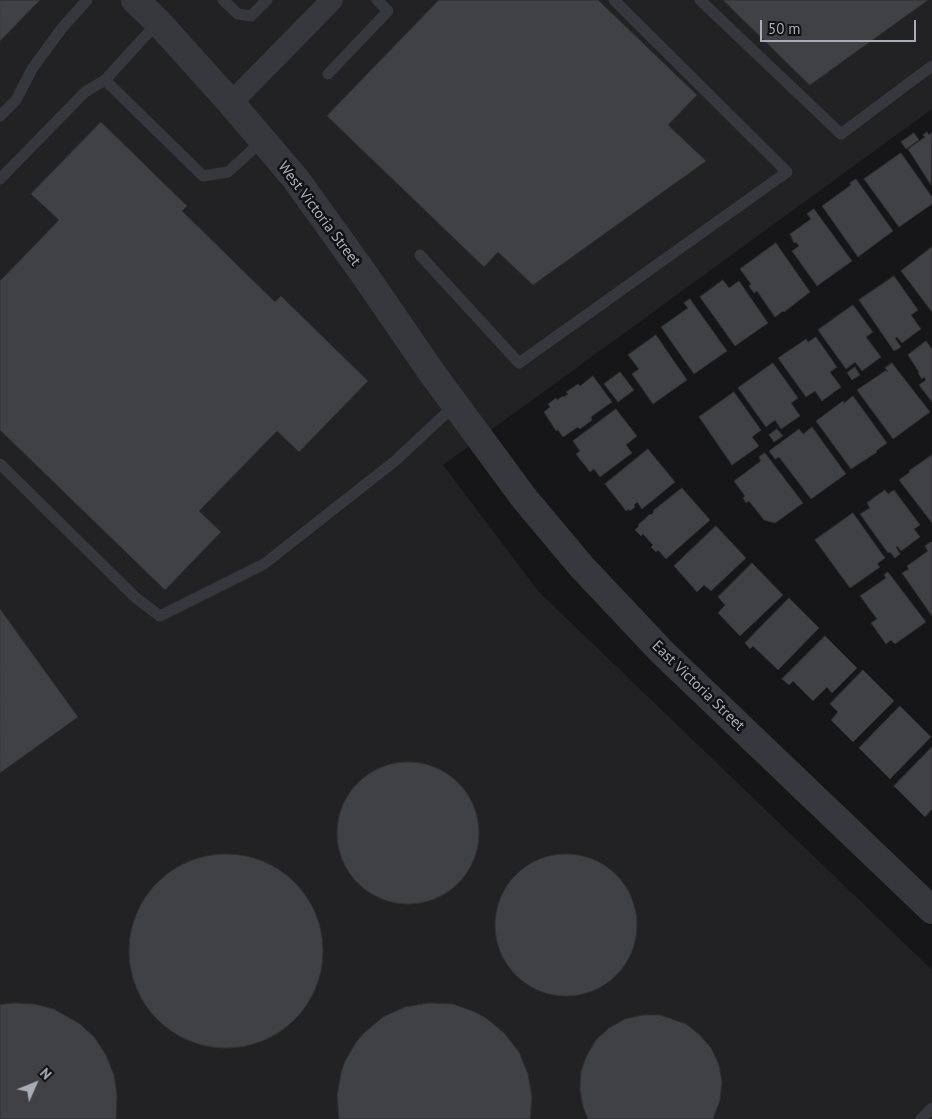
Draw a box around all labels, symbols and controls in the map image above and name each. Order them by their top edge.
scale bar [762,10,918,42]
text: 50 m [768,19,801,38]
street label: West Victoria Street [274,158,364,270]
street label: East Victoria Street [648,637,748,735]
north arrow [10,1059,60,1109]
text: N [36,1064,55,1083]

